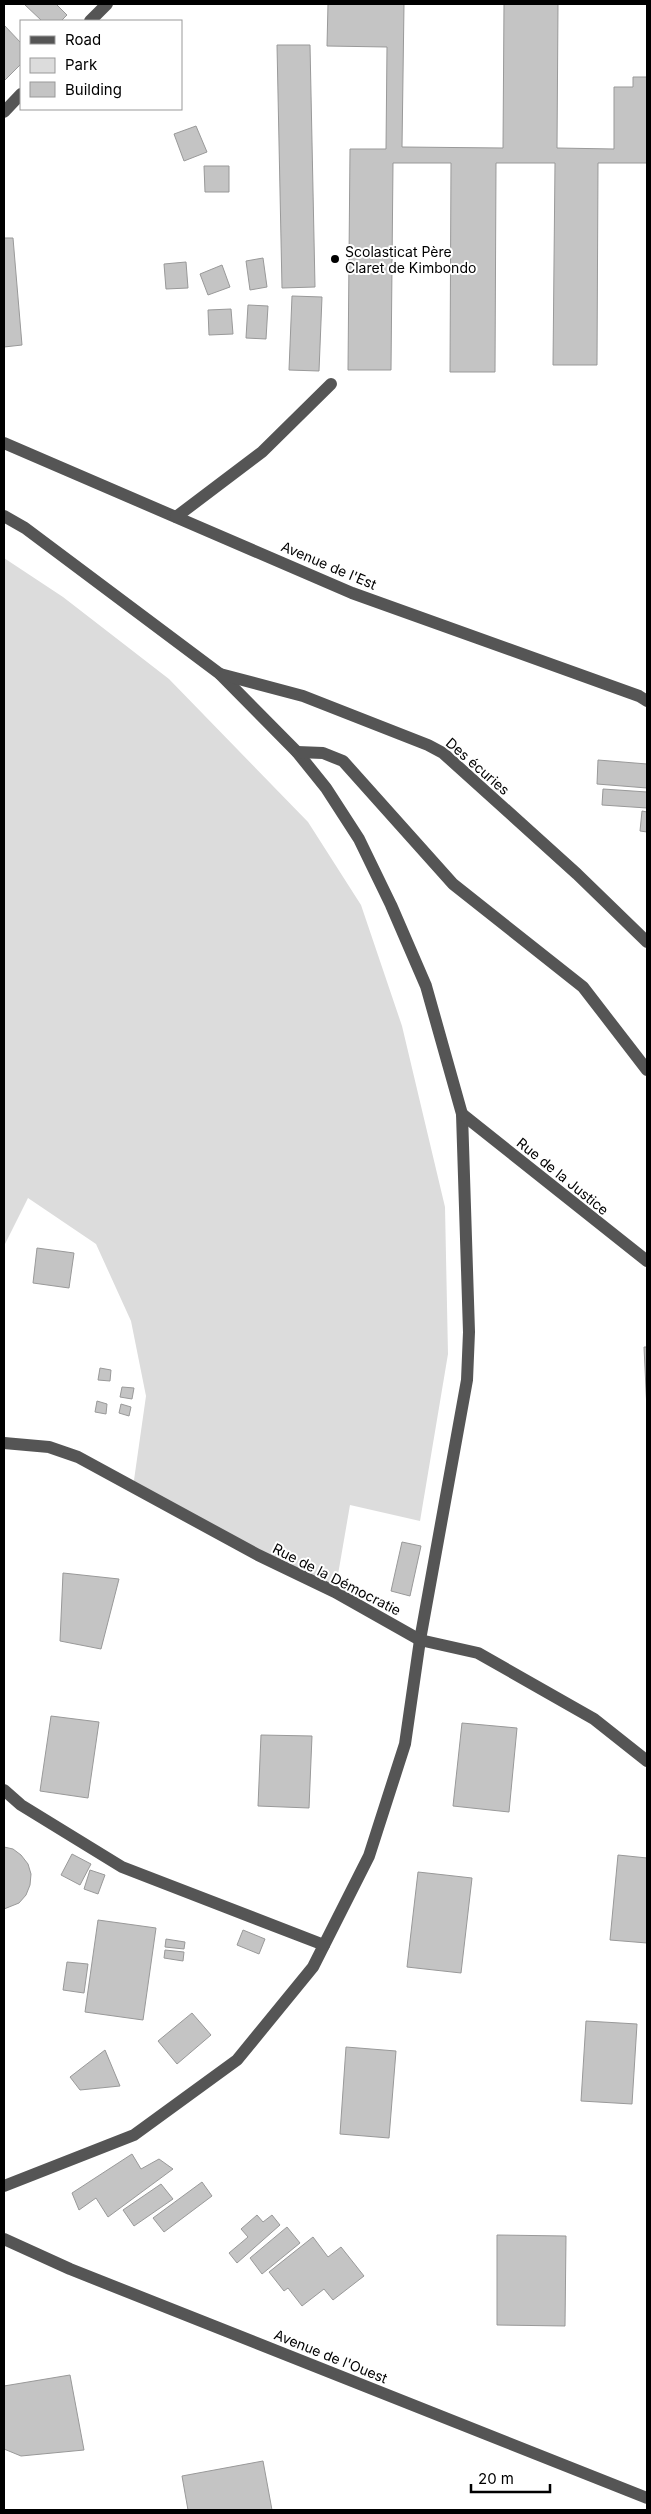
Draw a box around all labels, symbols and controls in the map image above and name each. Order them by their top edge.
legend [20,20,182,110]
text: Road [65,30,101,49]
text: Park [65,55,98,74]
text: Building [65,80,122,99]
place label: Scolasticat Père Claret de Kimbondo [345,243,476,276]
marker: Scolasticat Père Claret de Kimbondo [329,253,341,265]
street label: Avenue de l'Est [279,537,380,593]
street label: Des écuries [443,734,513,798]
street label: Rue de la Justice [514,1134,612,1218]
street label: Rue de la Démocratie [270,1539,404,1619]
street label: Avenue de l'Ouest [272,2326,390,2387]
scale bar [471,2462,550,2494]
text: 20 m [478,2469,514,2488]

